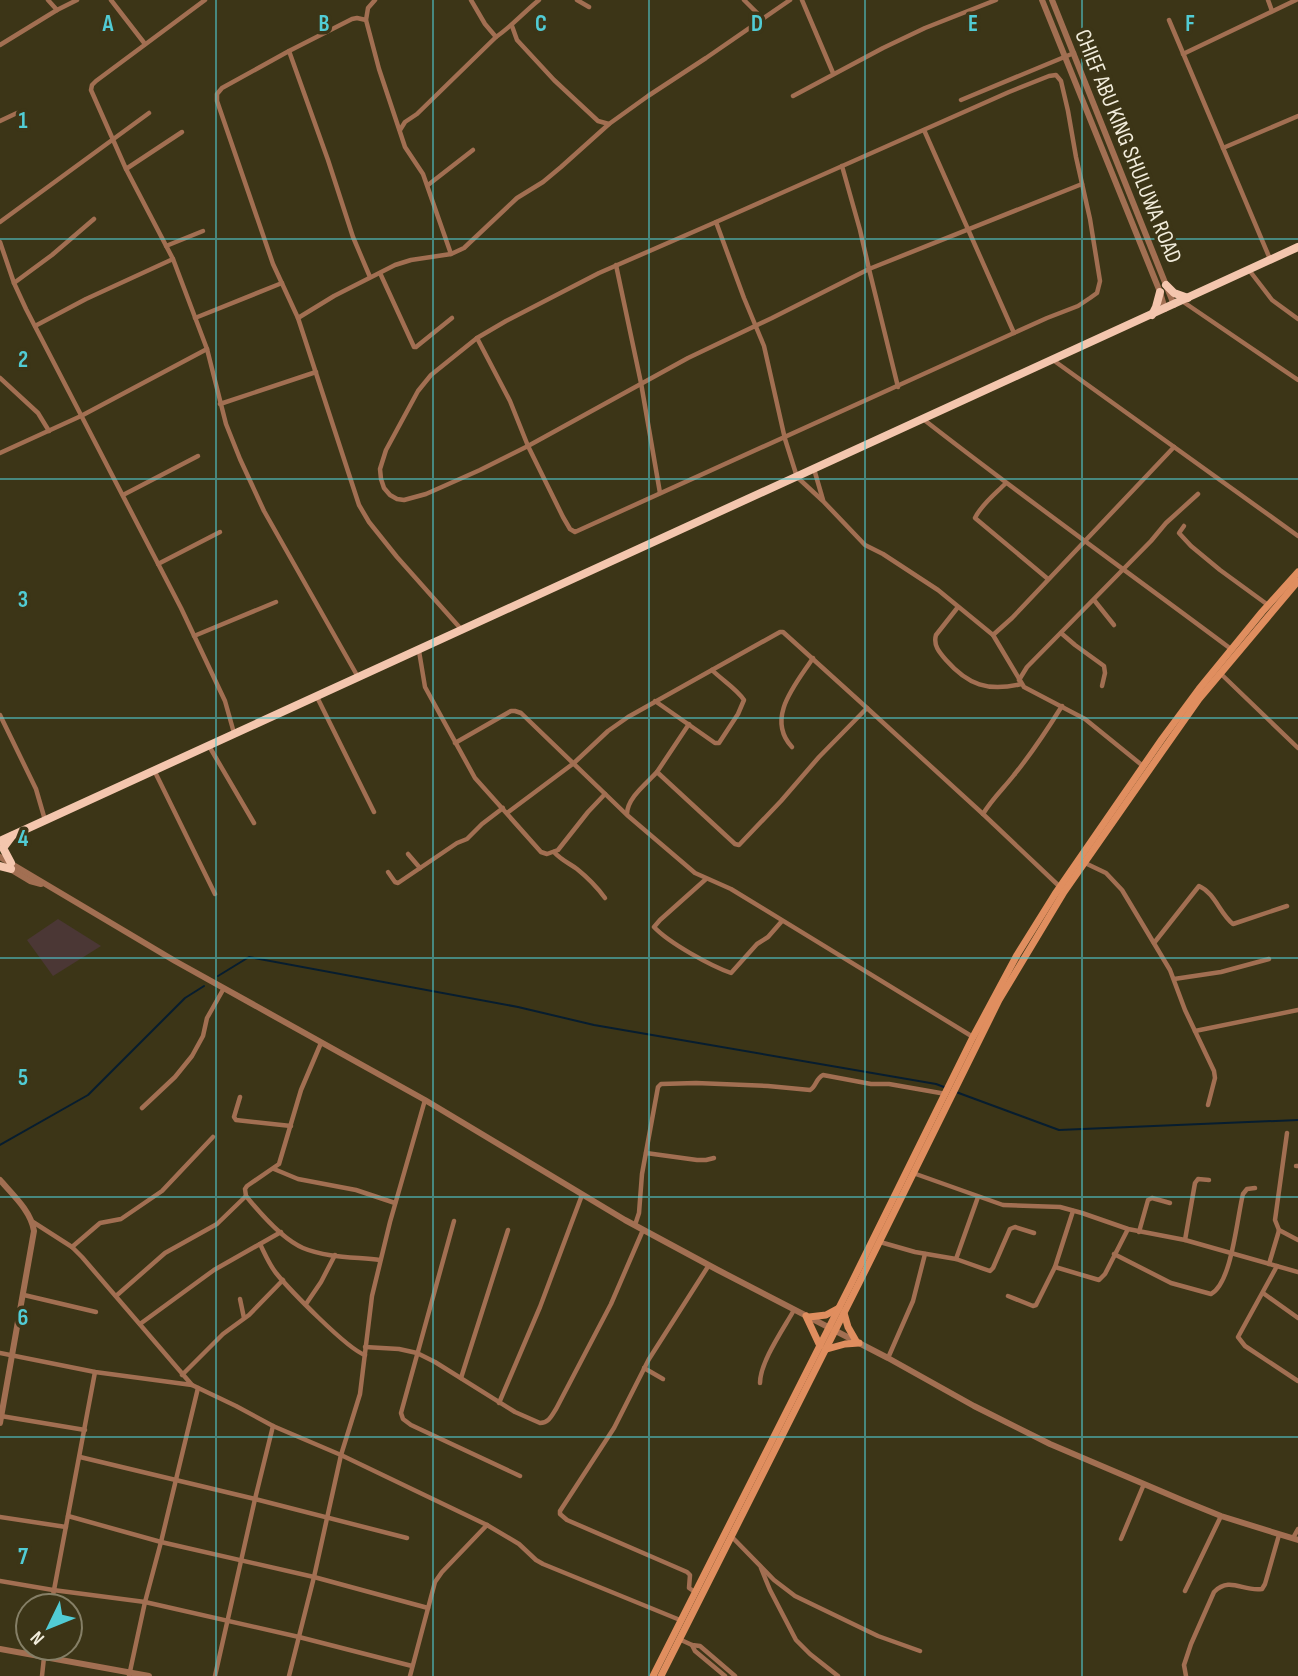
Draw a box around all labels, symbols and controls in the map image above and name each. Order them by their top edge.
text: A [102,10,115,38]
text: B [319,10,330,38]
text: C [535,10,547,38]
text: D [751,10,763,38]
text: E [968,10,978,38]
street label: CHIEF ABU KING SHULUWA ROAD [1069,25,1189,267]
text: 1 [18,107,28,135]
text: 2 [18,346,28,374]
text: 3 [18,586,28,614]
text: 4 [18,825,29,853]
text: 5 [18,1064,28,1092]
text: 6 [18,1304,28,1332]
text: 7 [18,1543,28,1571]
north arrow [14,1592,84,1662]
text: N [26,1626,50,1649]

